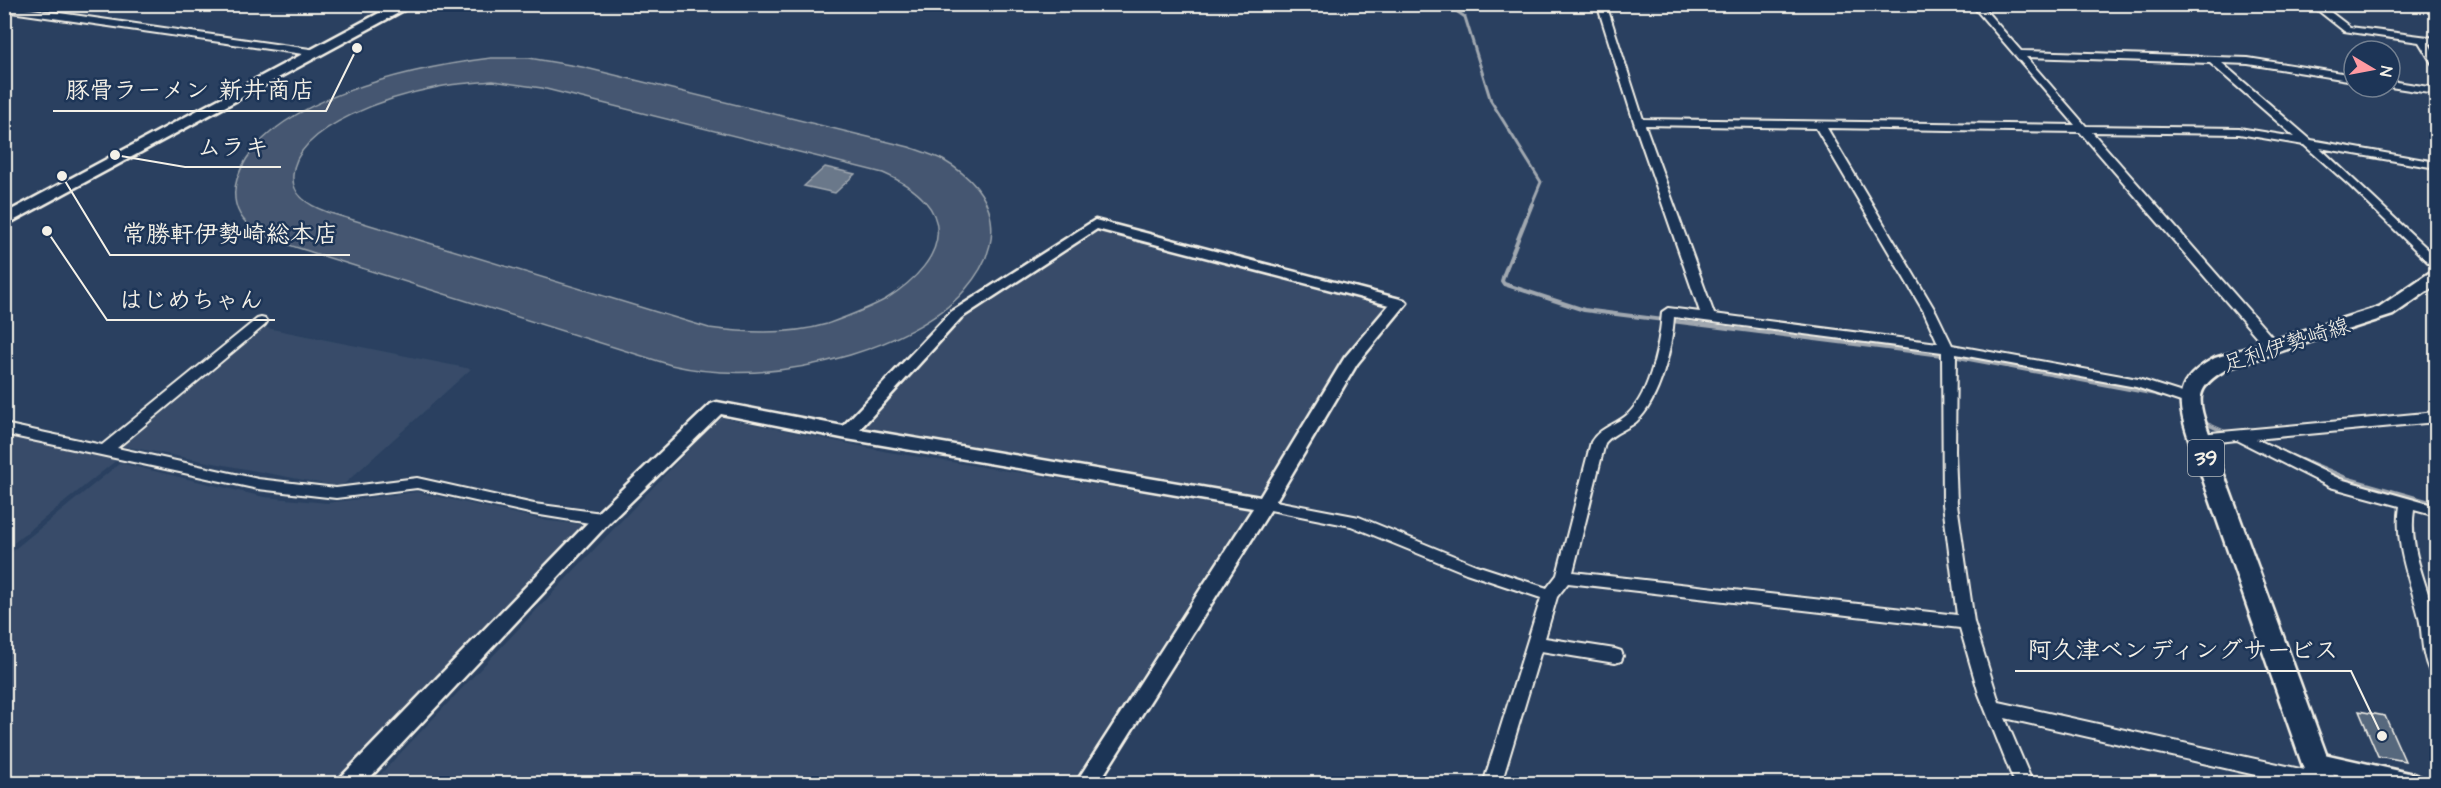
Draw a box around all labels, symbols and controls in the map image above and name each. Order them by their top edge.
north arrow [2342,39,2402,99]
text: N [2374,65,2397,78]
callout: 豚骨ラーメン 新井商店 [53,69,326,111]
text: 豚骨ラーメン 新井商店 [65,74,315,108]
callout: ムラキ [185,125,281,167]
text: ムラキ [197,131,269,165]
callout: 常勝軒伊勢崎総本店 [110,213,350,255]
text: 常勝軒伊勢崎総本店 [122,218,338,252]
callout: はじめちゃん [107,278,275,320]
text: はじめちゃん [119,284,263,318]
street label: 足利伊勢崎線 [2219,310,2354,381]
road number: 39 [2188,440,2224,476]
callout: 阿久津ベンディングサービス [2015,629,2351,671]
text: 阿久津ベンディングサービス [2028,634,2338,668]

